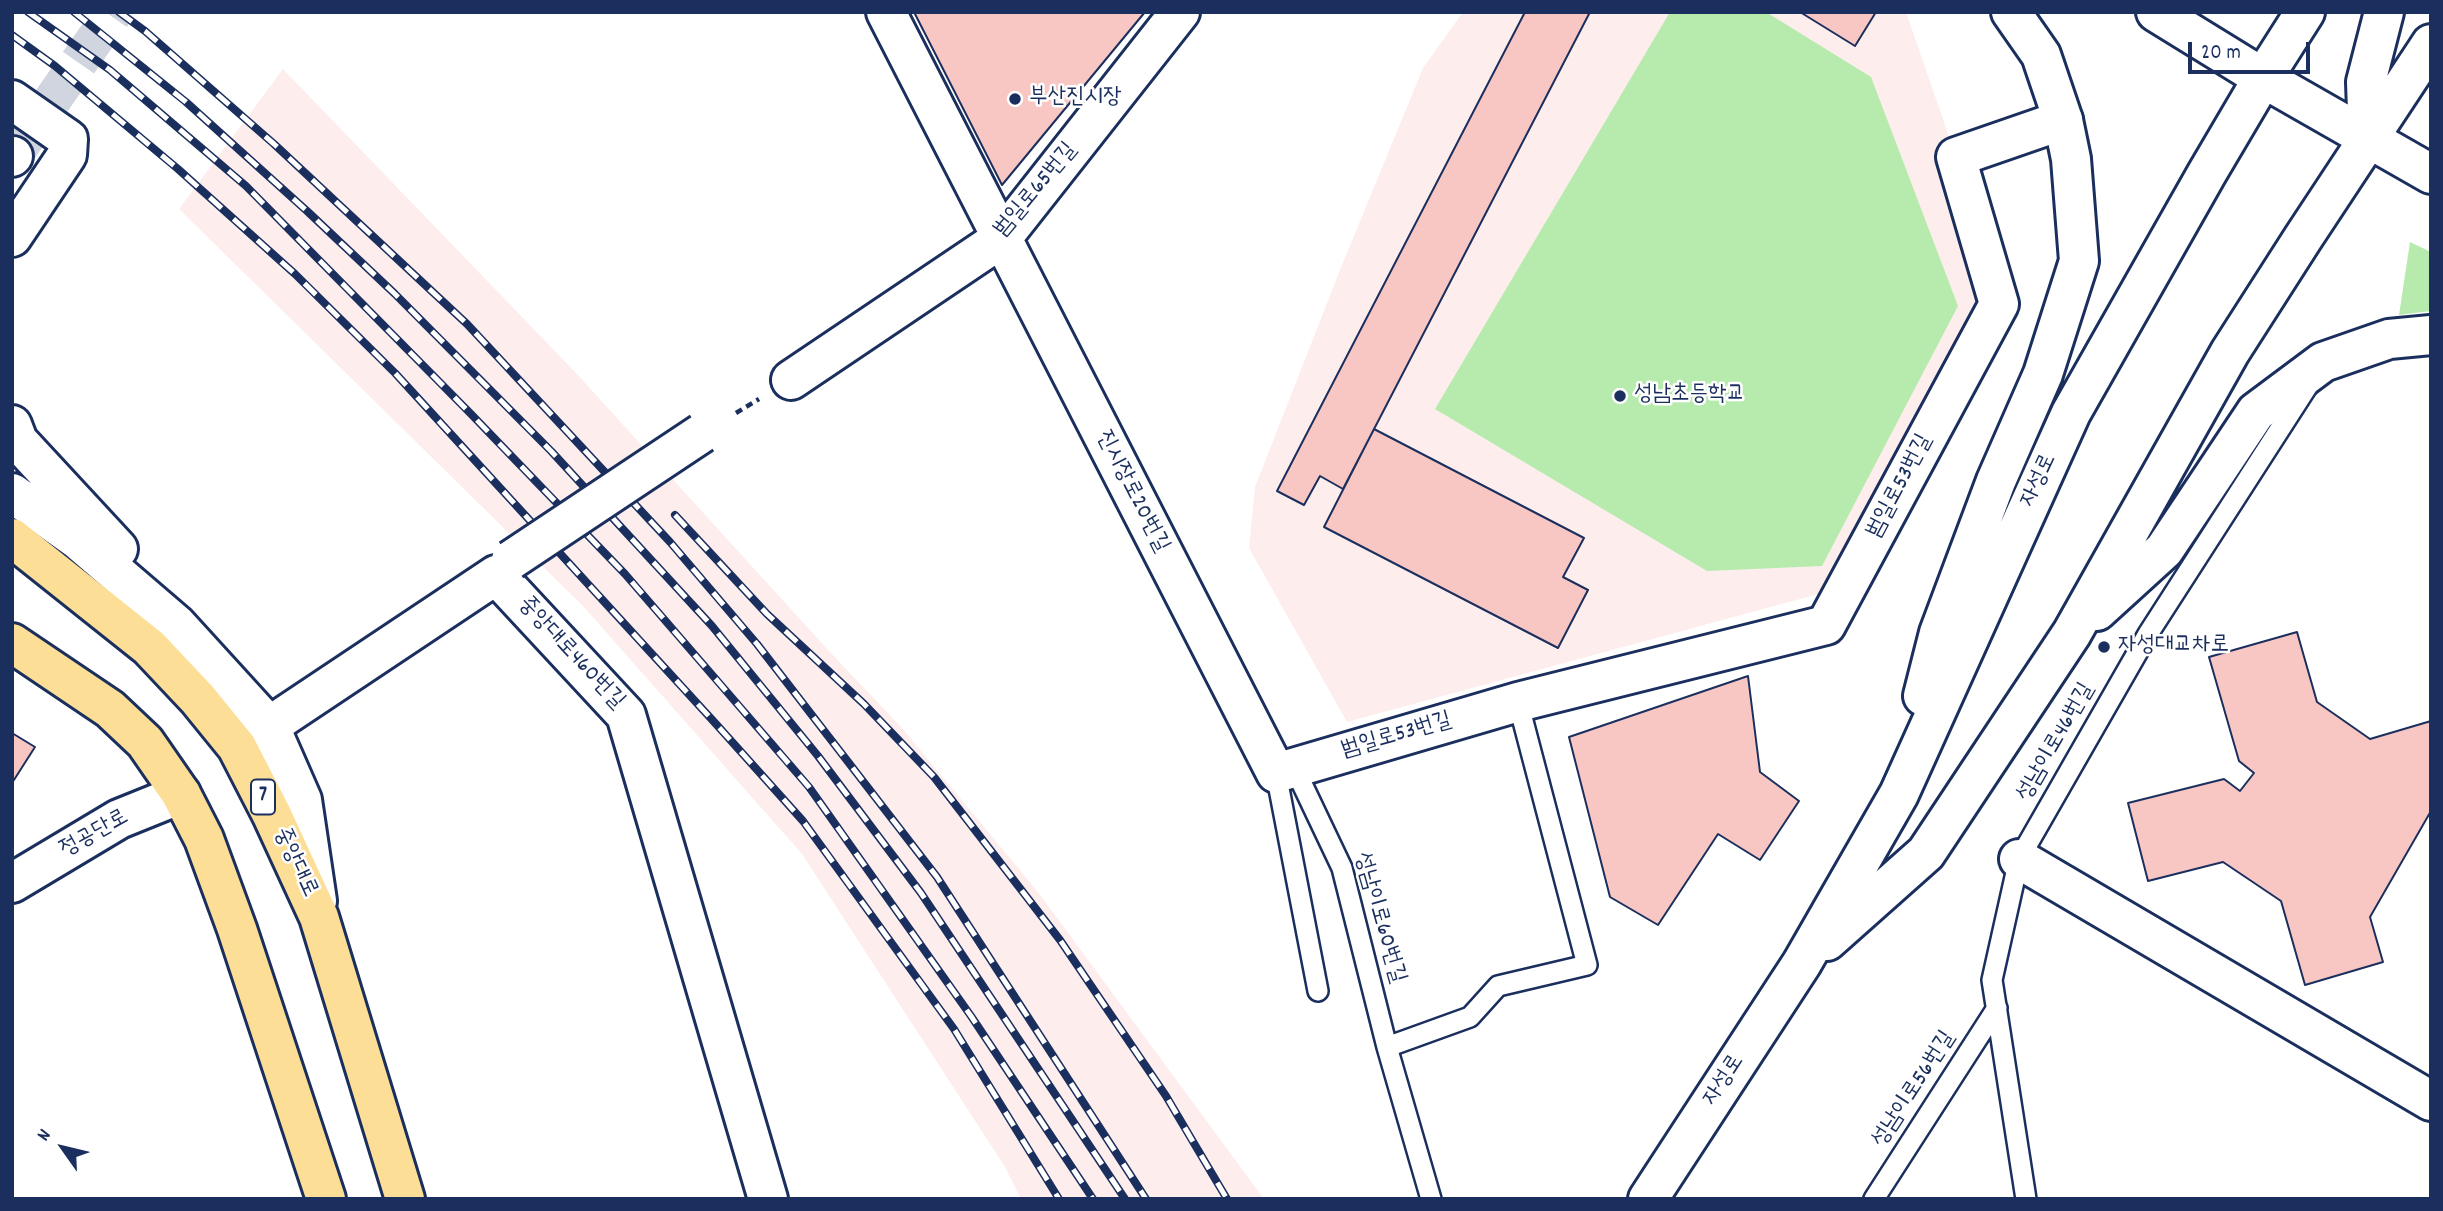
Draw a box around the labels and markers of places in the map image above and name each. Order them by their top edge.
place label: 부산진시장 [1029,85,1122,113]
marker: 부산진시장 [1007,91,1023,107]
place label: 성남초등학교 [1634,382,1745,410]
marker: 성남초등학교 [1612,388,1628,404]
place label: 자성대교차로 [2118,633,2229,661]
marker: 자성대교차로 [2096,639,2112,655]

